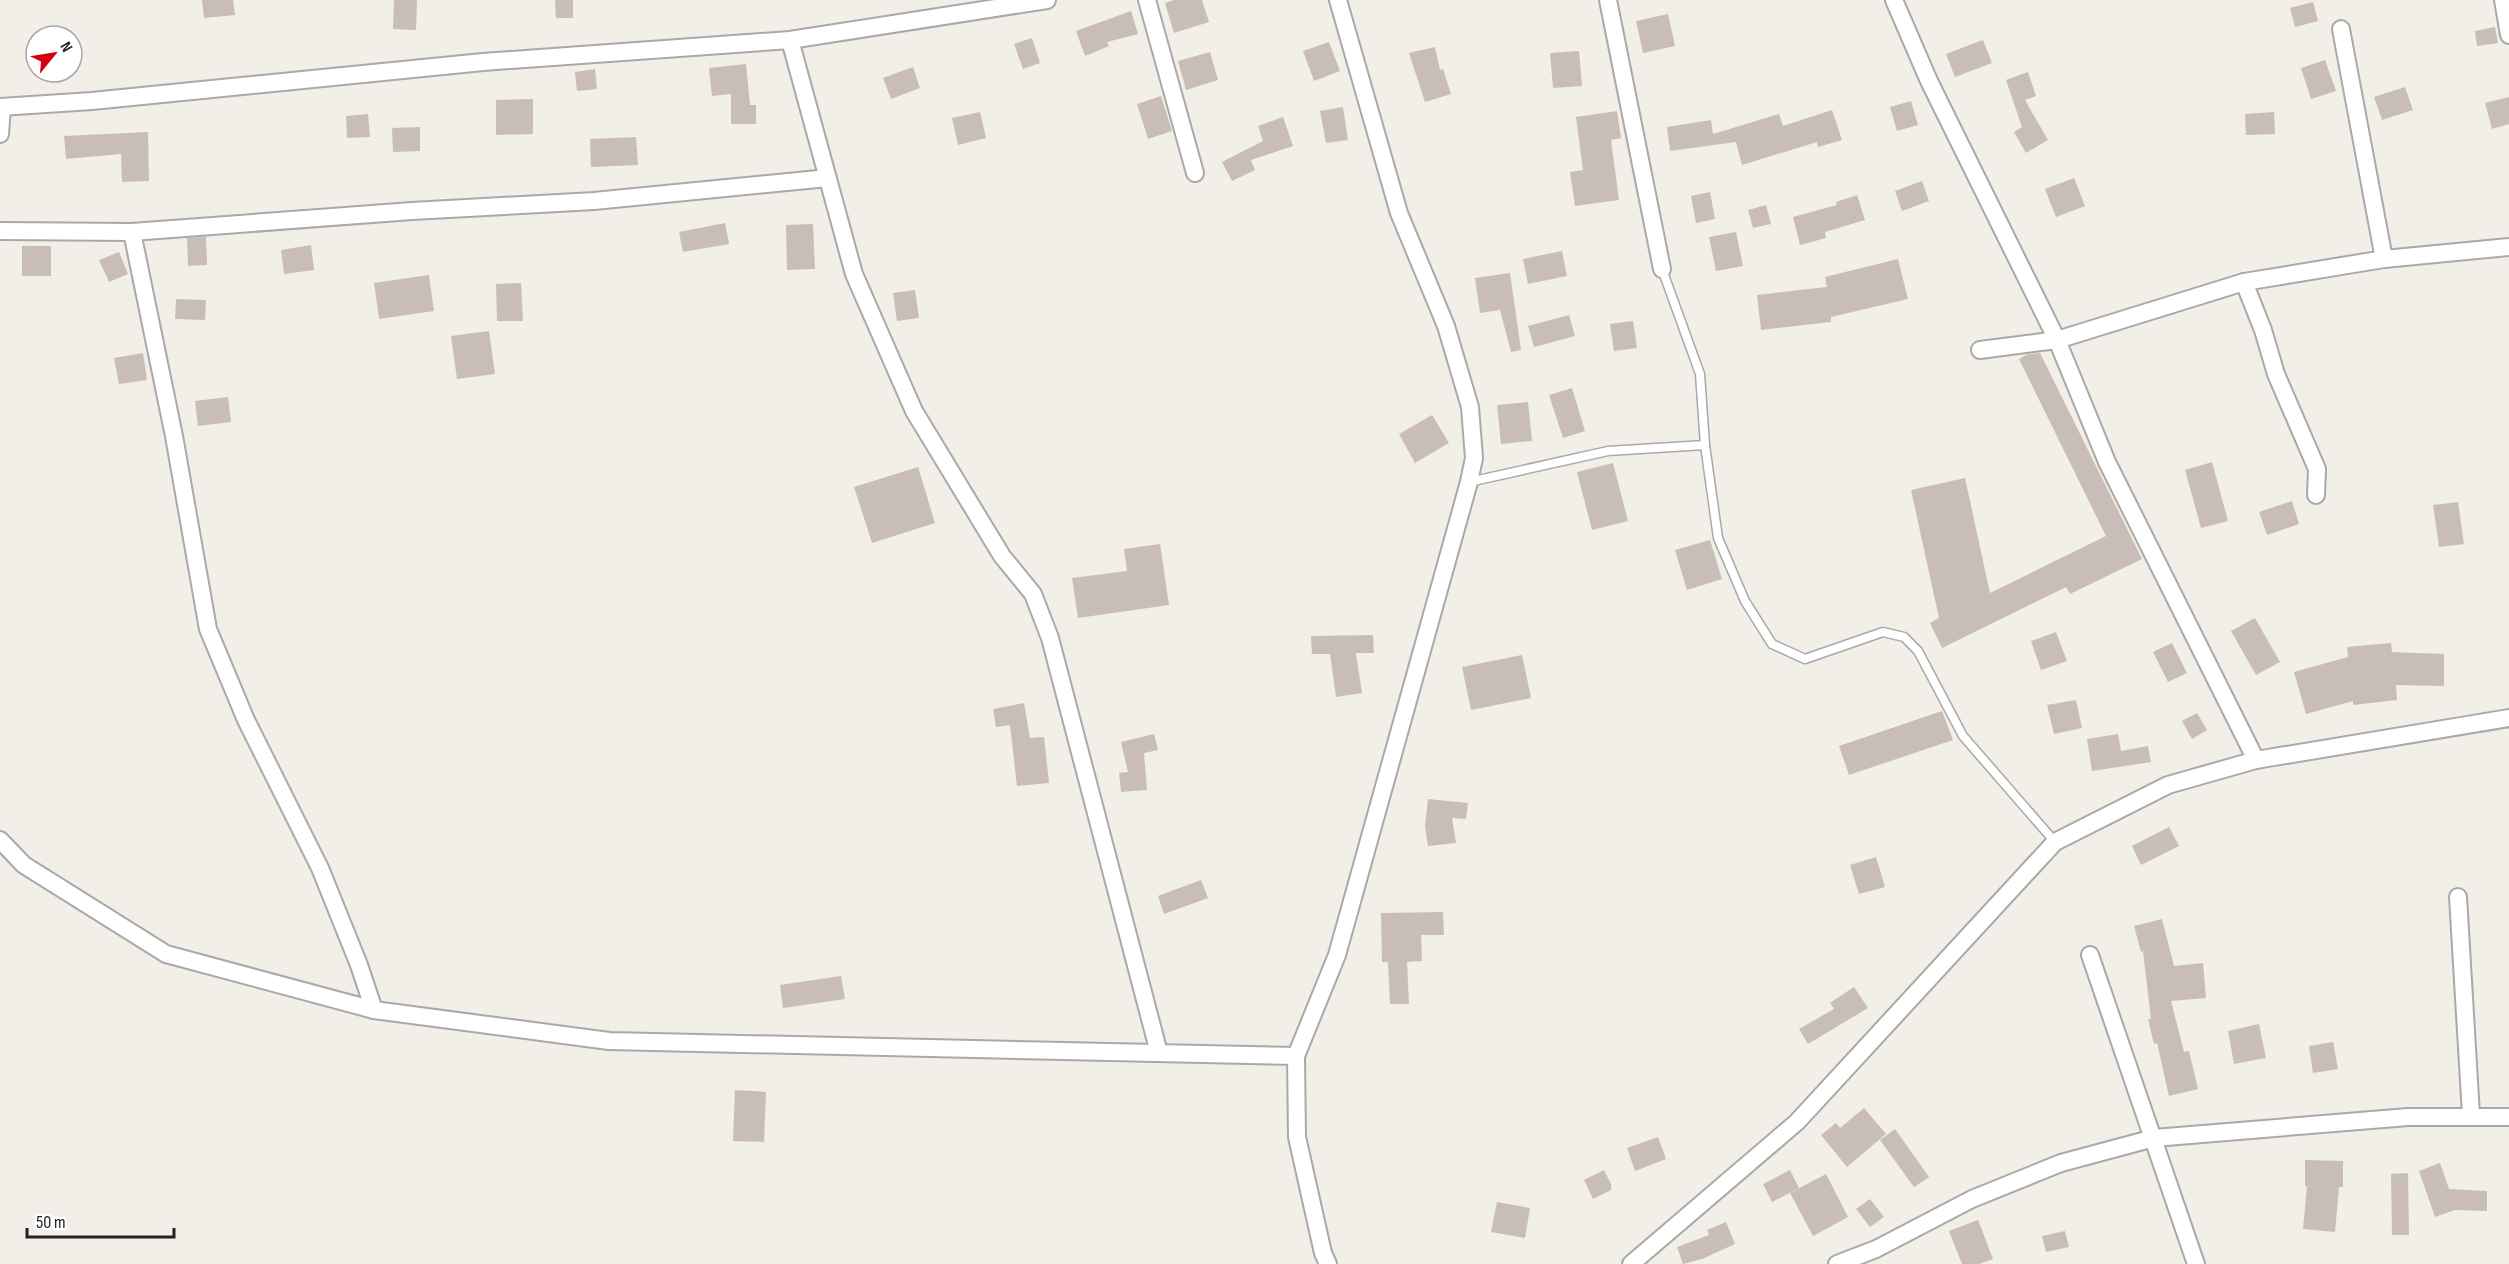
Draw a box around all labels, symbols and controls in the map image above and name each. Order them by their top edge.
north arrow [24,24,84,84]
text: N [55,39,76,56]
scale bar [27,1201,174,1239]
text: 50 m [36,1212,66,1233]

